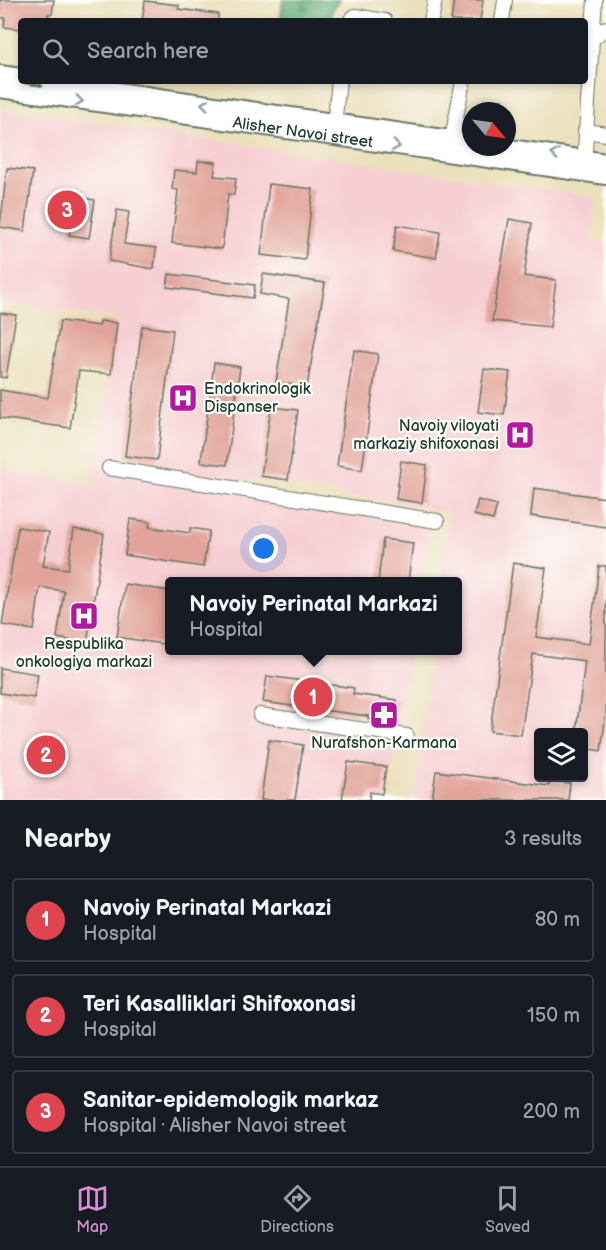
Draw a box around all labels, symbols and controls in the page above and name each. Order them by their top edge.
search box [18,18,588,84]
icon: search [39,35,72,68]
text: Search here [87,38,209,65]
one-way arrow [74,94,83,106]
one-way arrow [201,99,210,111]
north arrow [462,102,516,156]
street label: Alisher Navoi street [231,113,374,152]
one-way arrow [392,140,401,152]
one-way arrow [550,149,559,161]
pin: 3 [48,188,86,232]
place label: Endokrinologik Dispanser [204,380,311,417]
hospital icon: Endokrinologik Dispanser [167,382,199,414]
place label: Navoiy viloyati markaziy shifoxonasi [353,417,499,454]
hospital icon: Navoiy viloyati markaziy shifoxonasi [504,419,536,451]
your location [249,534,278,563]
popup [165,577,462,655]
text: Navoiy Perinatal Markazi [189,591,438,618]
hospital icon: Respublika onkologiya markazi [68,600,100,632]
text: Hospital [189,618,263,642]
place label: Respublika onkologiya markazi [16,635,152,672]
pin: 1 [294,674,332,720]
pharmacy icon: Nurafshon-Karmana [368,699,400,731]
map controls [534,728,588,782]
button: layers [534,728,588,782]
pin: 2 [26,732,66,777]
place label: Nurafshon-Karmana [311,734,457,753]
text: Nearby [24,824,111,855]
text: 3 results [504,827,582,851]
text: Navoiy Perinatal Markazi [83,895,331,922]
text: 1 [41,908,50,932]
text: 80 m [535,908,580,932]
text: Hospital [83,922,156,946]
text: Teri Kasalliklari Shifoxonasi [83,991,356,1018]
text: 2 [40,1004,51,1028]
text: 150 m [527,1004,580,1028]
text: Hospital [83,1018,156,1042]
text: Sanitar-epidemologik markaz [83,1087,379,1114]
text: 3 [40,1100,51,1124]
text: 200 m [523,1100,580,1124]
text: Hospital · Alisher Navoi street [83,1114,346,1138]
tab: Map [76,1182,109,1237]
tab: Directions [260,1182,334,1237]
tab: Saved [485,1182,530,1237]

